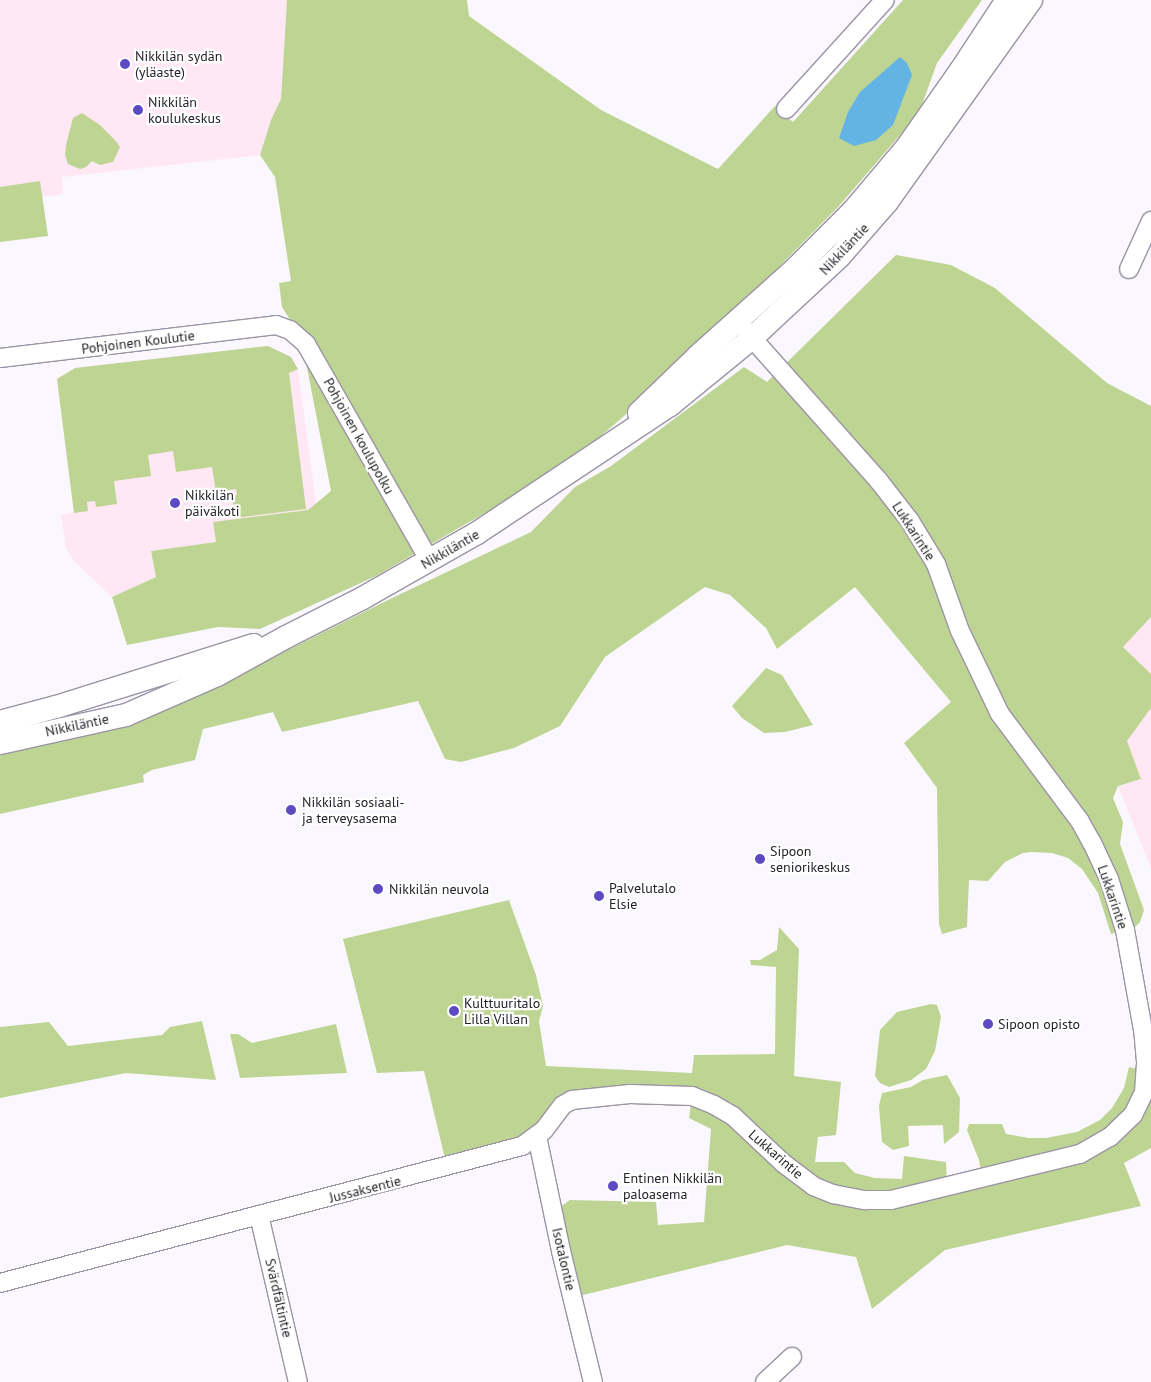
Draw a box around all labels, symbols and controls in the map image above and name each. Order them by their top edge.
place label: Nikkilän sydän (yläaste) [135,48,222,80]
marker: Nikkilän sydän (yläaste) [119,58,131,70]
place label: Nikkilän koulukeskus [148,94,221,126]
marker: Nikkilän koulukeskus [132,104,144,116]
street label: Nikkiläntie [816,220,872,278]
street label: Pohjoinen Koulutie [80,327,196,357]
street label: Pohjoinen koulupolku [320,375,398,497]
place label: Nikkilän päiväkoti [185,487,240,520]
marker: Nikkilän päiväkoti [169,497,181,509]
street label: Lukkarintie [889,498,939,564]
street label: Nikkiläntie [418,526,482,572]
street label: Nikkiläntie [44,710,110,740]
place label: Nikkilän sosiaali- ja terveysasema [302,794,405,826]
marker: Nikkilän sosiaali- ja terveysasema [284,803,298,817]
place label: Sipoon seniorikeskus [770,843,850,876]
marker: Sipoon seniorikeskus [754,853,766,865]
street label: Lukkarintie [1094,863,1132,931]
place label: Palvelutalo Elsie [609,880,676,912]
place label: Nikkilän neuvola [389,881,489,897]
marker: Nikkilän neuvola [371,882,385,896]
marker: Palvelutalo Elsie [593,890,605,902]
place label: Kulttuuritalo Lilla Villan [464,995,540,1028]
marker: Kulttuuritalo Lilla Villan [448,1005,460,1017]
place label: Sipoon opisto [998,1016,1080,1032]
marker: Sipoon opisto [982,1018,994,1030]
street label: Lukkarintie [745,1126,807,1182]
place label: Entinen Nikkilän paloasema [623,1170,722,1202]
street label: Jussaksentie [327,1172,403,1206]
marker: Entinen Nikkilän paloasema [607,1180,619,1192]
street label: Isotalontie [549,1226,579,1292]
street label: Svärdfältintie [262,1257,296,1339]

